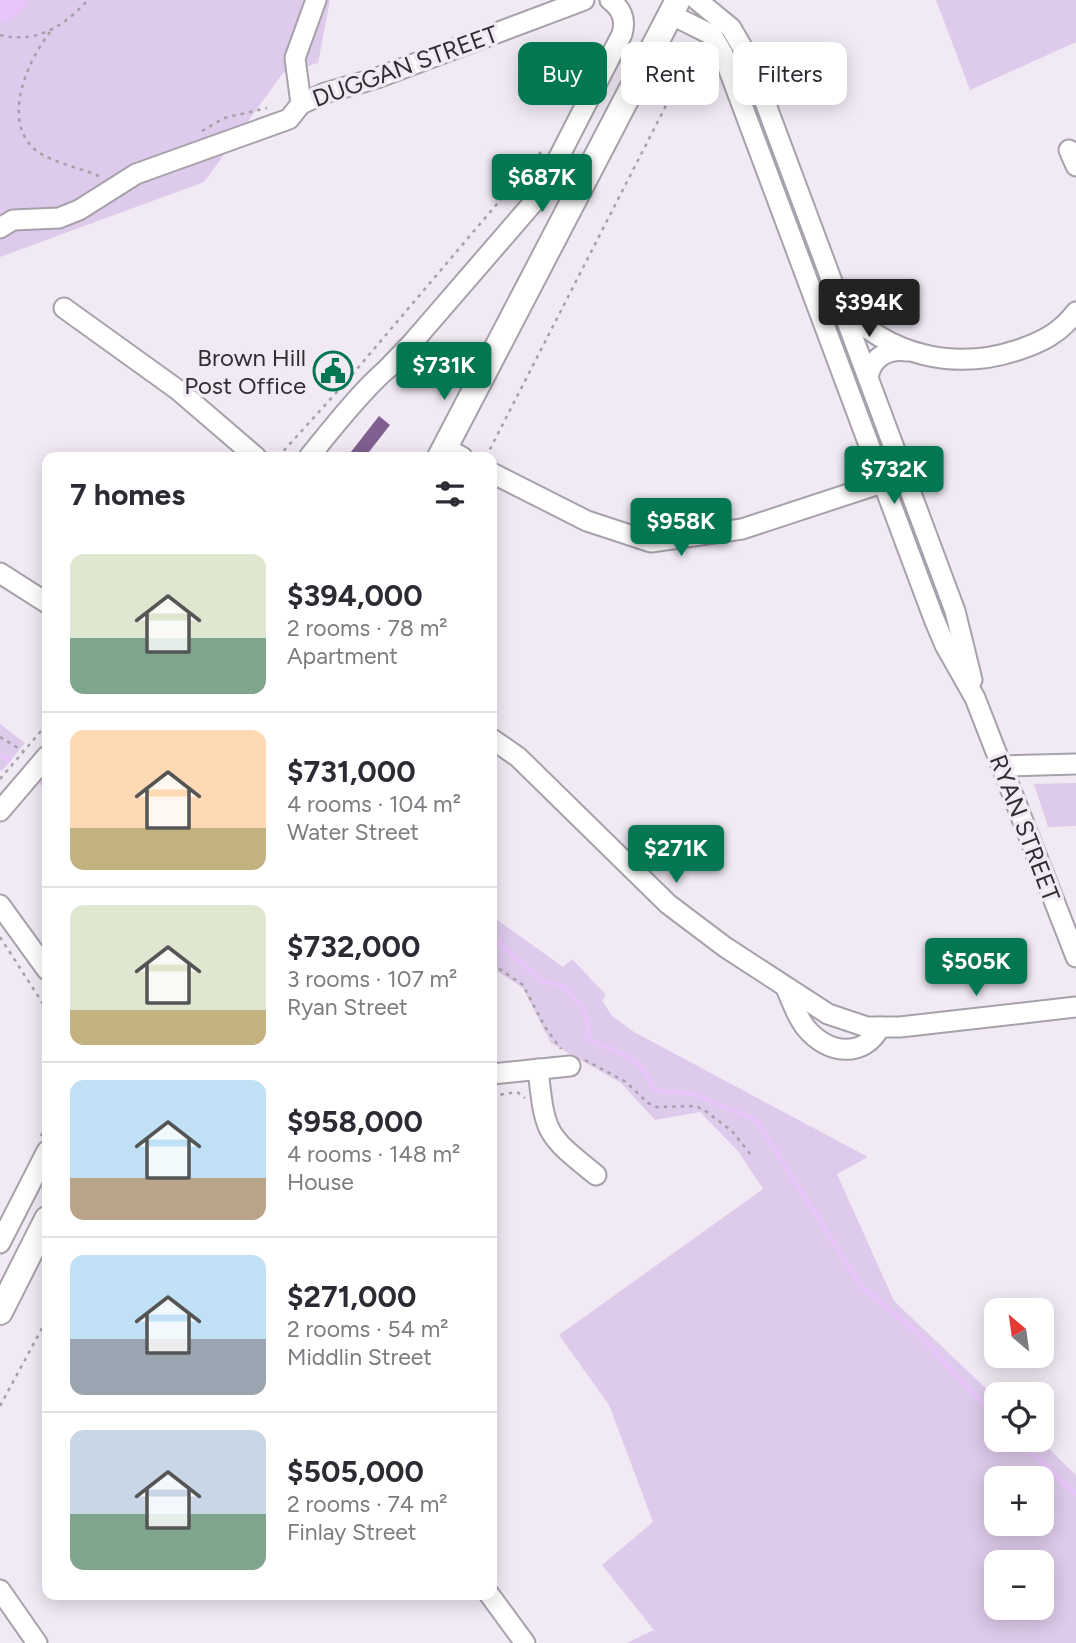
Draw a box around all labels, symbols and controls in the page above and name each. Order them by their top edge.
street label: DUGGAN STREET [308,19,502,113]
chip: Buy [518,42,607,105]
chip: Rent [621,42,719,105]
chip: Filters [733,42,847,105]
pin: $687K [493,154,591,214]
text: $687K [508,163,576,191]
pin: $394K [820,280,918,339]
text: $394K [835,288,903,316]
pin: $731K [395,342,493,402]
place label: Brown Hill Post Office [184,343,306,400]
public building icon: Brown Hill Post Office [312,350,354,392]
text: $731K [412,351,476,379]
pin: $732K [845,447,943,506]
text: $732K [861,455,927,483]
icon: filters [431,475,469,513]
text: 7 homes [70,476,185,513]
pin: $958K [632,498,730,558]
text: $958K [647,507,715,535]
text: $394,000 [287,577,423,614]
icon: home [126,582,210,666]
text: 2 rooms · 78 m² [287,614,448,642]
text: Apartment [287,642,398,670]
street label: RYAN STREET [984,750,1066,906]
text: $731,000 [287,753,416,790]
icon: home [126,758,210,842]
text: 4 rooms · 104 m² [287,790,461,818]
text: Water Street [287,818,419,846]
pin: $271K [627,826,725,885]
text: $271K [644,834,708,862]
text: $732,000 [287,928,420,965]
icon: home [126,933,210,1017]
pin: $505K [927,939,1025,998]
text: $505K [941,947,1011,975]
text: 3 rooms · 107 m² [287,965,457,993]
text: Ryan Street [287,993,408,1021]
text: $958,000 [287,1103,423,1140]
icon: home [126,1108,210,1192]
text: 4 rooms · 148 m² [287,1140,460,1168]
text: House [287,1168,354,1196]
text: $271,000 [287,1278,416,1315]
icon: home [126,1283,210,1367]
north arrow [984,1298,1054,1368]
map controls [984,1298,1054,1620]
text: 2 rooms · 54 m² [287,1315,449,1343]
text: Middlin Street [287,1343,432,1371]
button: locate [984,1382,1054,1452]
text: $505,000 [287,1453,424,1490]
icon: home [126,1458,210,1542]
button: + [984,1466,1054,1536]
text: 2 rooms · 74 m² [287,1490,448,1518]
text: Finlay Street [287,1518,416,1546]
button: − [984,1550,1054,1620]

